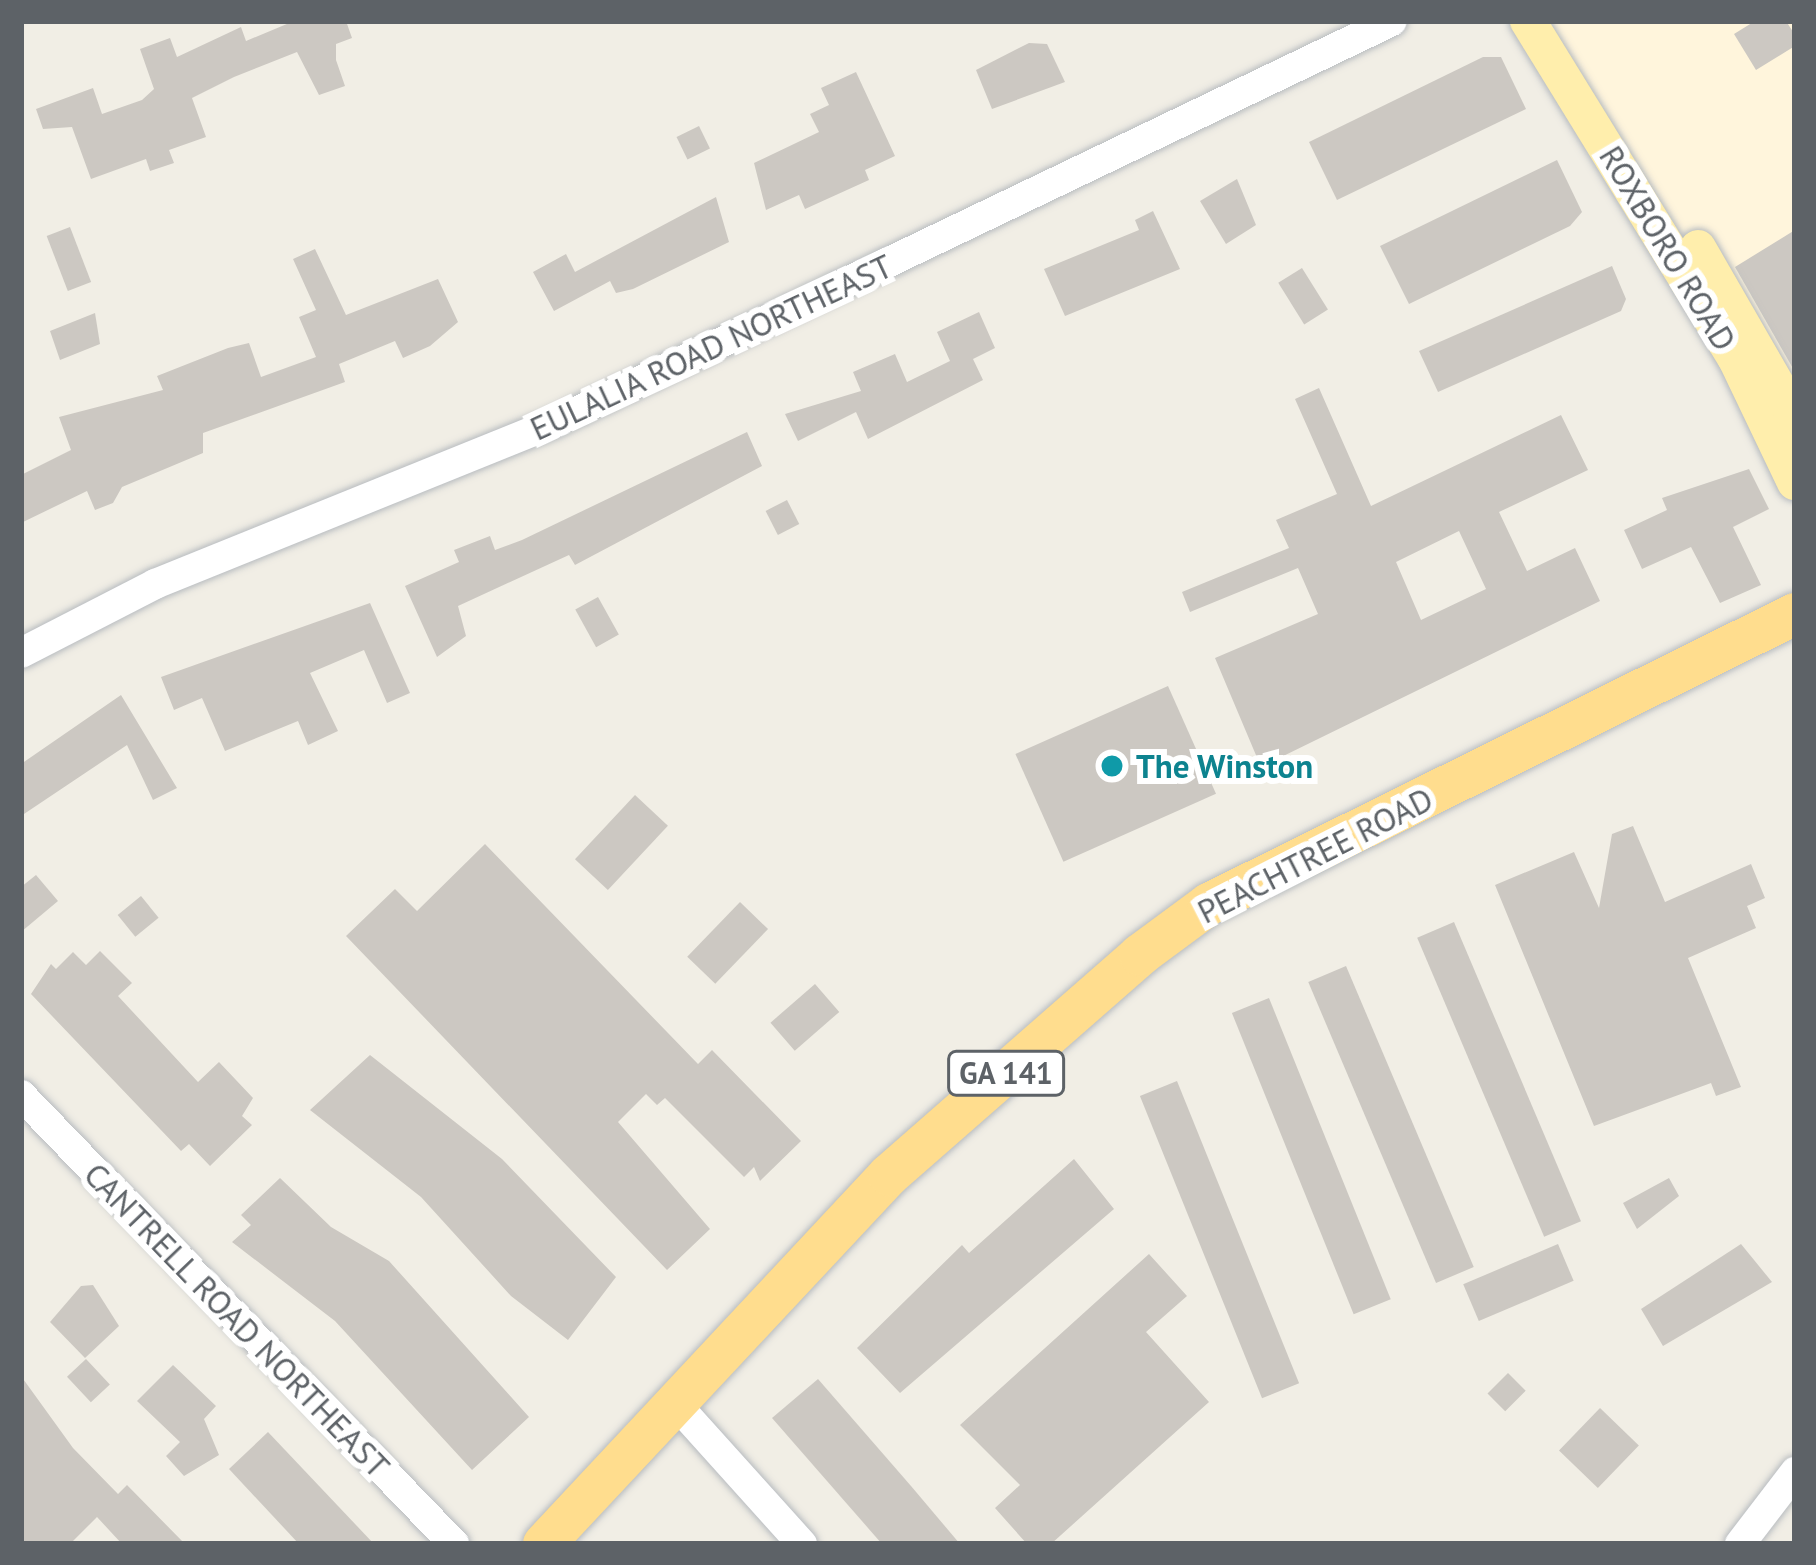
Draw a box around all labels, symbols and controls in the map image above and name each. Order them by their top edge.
street label: ROXBORO ROAD [1591,138,1745,358]
street label: EULALIA ROAD NORTHEAST [523,245,899,449]
place label: The Winston [1136,746,1314,786]
marker: The Winston [1099,753,1125,779]
street label: PEACHTREE ROAD [1191,779,1439,931]
road number: GA 141 [946,1049,1066,1097]
street label: CANTRELL ROAD NORTHEAST [76,1154,398,1486]

